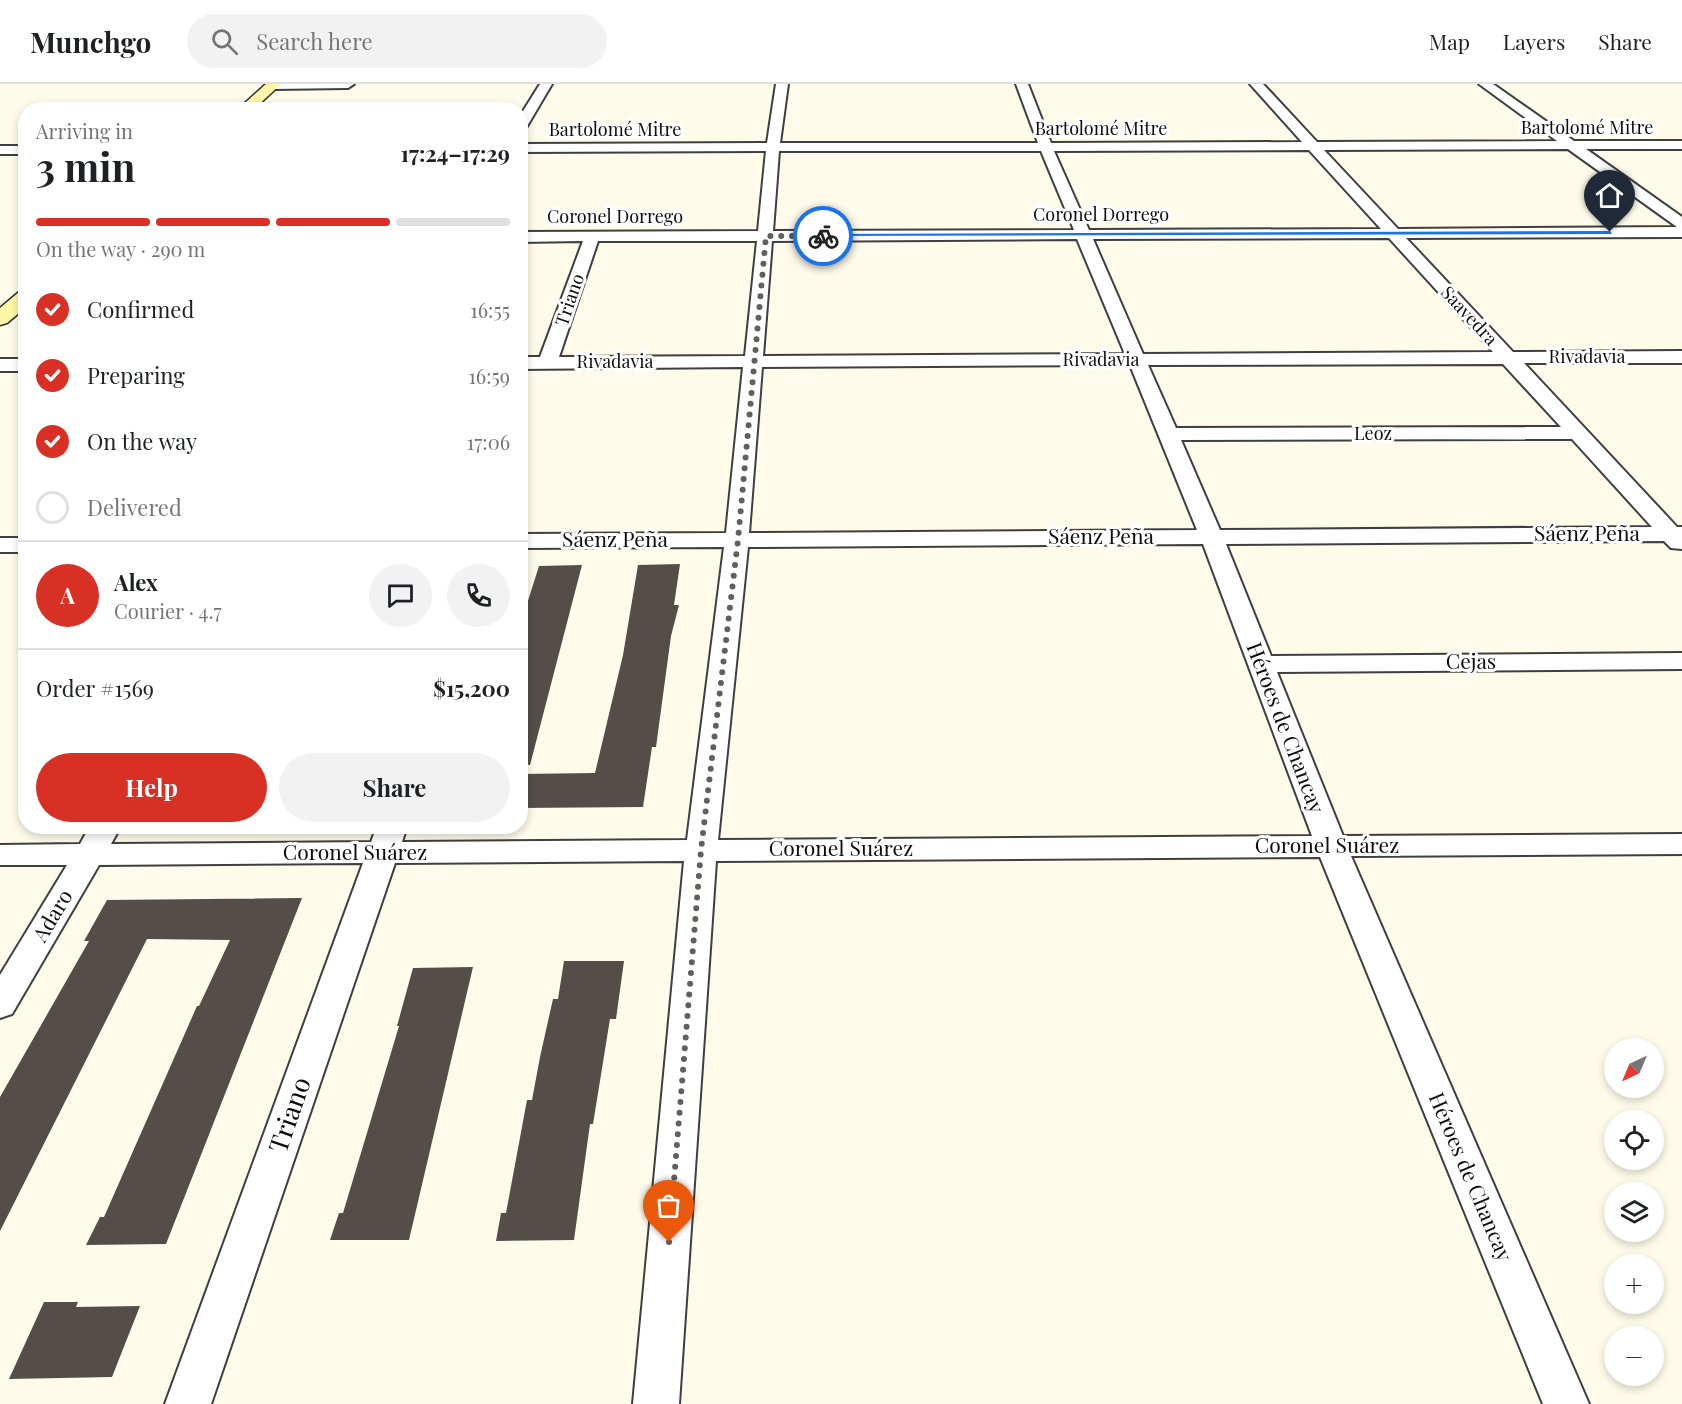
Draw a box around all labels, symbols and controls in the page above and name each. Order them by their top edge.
search box [187,14,607,68]
text: Munchgo [30,23,151,60]
icon: search [208,25,241,58]
text: Search here [256,26,373,56]
text: Map [1429,27,1470,55]
text: Layers [1503,27,1565,55]
text: Share [1598,27,1652,55]
street label: Bartolomé Mitre [1521,115,1653,139]
street label: Bartolomé Mitre [1035,116,1167,140]
text: Arriving in [36,117,133,144]
street label: Bartolomé Mitre [549,117,681,141]
text: 17:24–17:29 [401,138,510,168]
text: 3 min [36,140,135,192]
pin [1584,170,1635,232]
icon: home [1593,179,1626,212]
street label: Coronel Dorrego [1033,202,1169,226]
street label: Coronel Dorrego [547,204,683,228]
courier [793,206,853,266]
icon: bike [807,220,840,253]
text: On the way · 290 m [36,235,205,262]
street label: Triano [549,270,589,329]
street label: Saavedra [1436,281,1503,350]
icon: check [36,293,69,326]
text: Confirmed [87,294,194,324]
text: 16:55 [470,296,510,323]
street label: Rivadavia [1549,344,1626,368]
street label: Rivadavia [1063,347,1140,371]
street label: Rivadavia [577,349,654,373]
icon: check [36,359,69,392]
text: Preparing [87,360,185,390]
text: 16:59 [468,362,510,389]
street label: Leoz [1354,421,1392,445]
icon: check [36,425,69,458]
text: On the way [87,426,197,456]
text: 17:06 [467,428,510,455]
text: Delivered [87,492,182,522]
street label: Sáenz Peña [1534,518,1640,546]
street label: Sáenz Peña [1048,521,1154,549]
street label: Sáenz Peña [562,524,668,552]
button: chat [369,564,432,627]
button: phone [447,564,510,627]
text: Alex [114,567,158,597]
text: A [60,580,75,610]
text: Courier · 4.7 [114,597,222,624]
street label: Héroes de Chancay [1241,638,1332,817]
street label: Cejas [1446,646,1496,674]
text: Order #1569 [36,673,154,703]
text: $15,200 [433,673,510,703]
button: Help [36,753,267,822]
button: Share [279,753,510,822]
street label: Coronel Suárez [1255,830,1399,858]
street label: Coronel Suárez [769,833,913,861]
street label: Coronel Suárez [283,837,427,865]
street label: Adaro [24,884,78,947]
north arrow [1604,1038,1664,1098]
map controls [1604,1038,1664,1386]
street label: Triano [259,1072,318,1157]
street label: Héroes de Chancay [1424,1088,1520,1265]
button: locate [1604,1110,1664,1170]
pin [643,1180,694,1242]
button: layers [1604,1182,1664,1242]
icon: bag [652,1189,685,1222]
button: + [1604,1254,1664,1314]
button: − [1604,1326,1664,1386]

